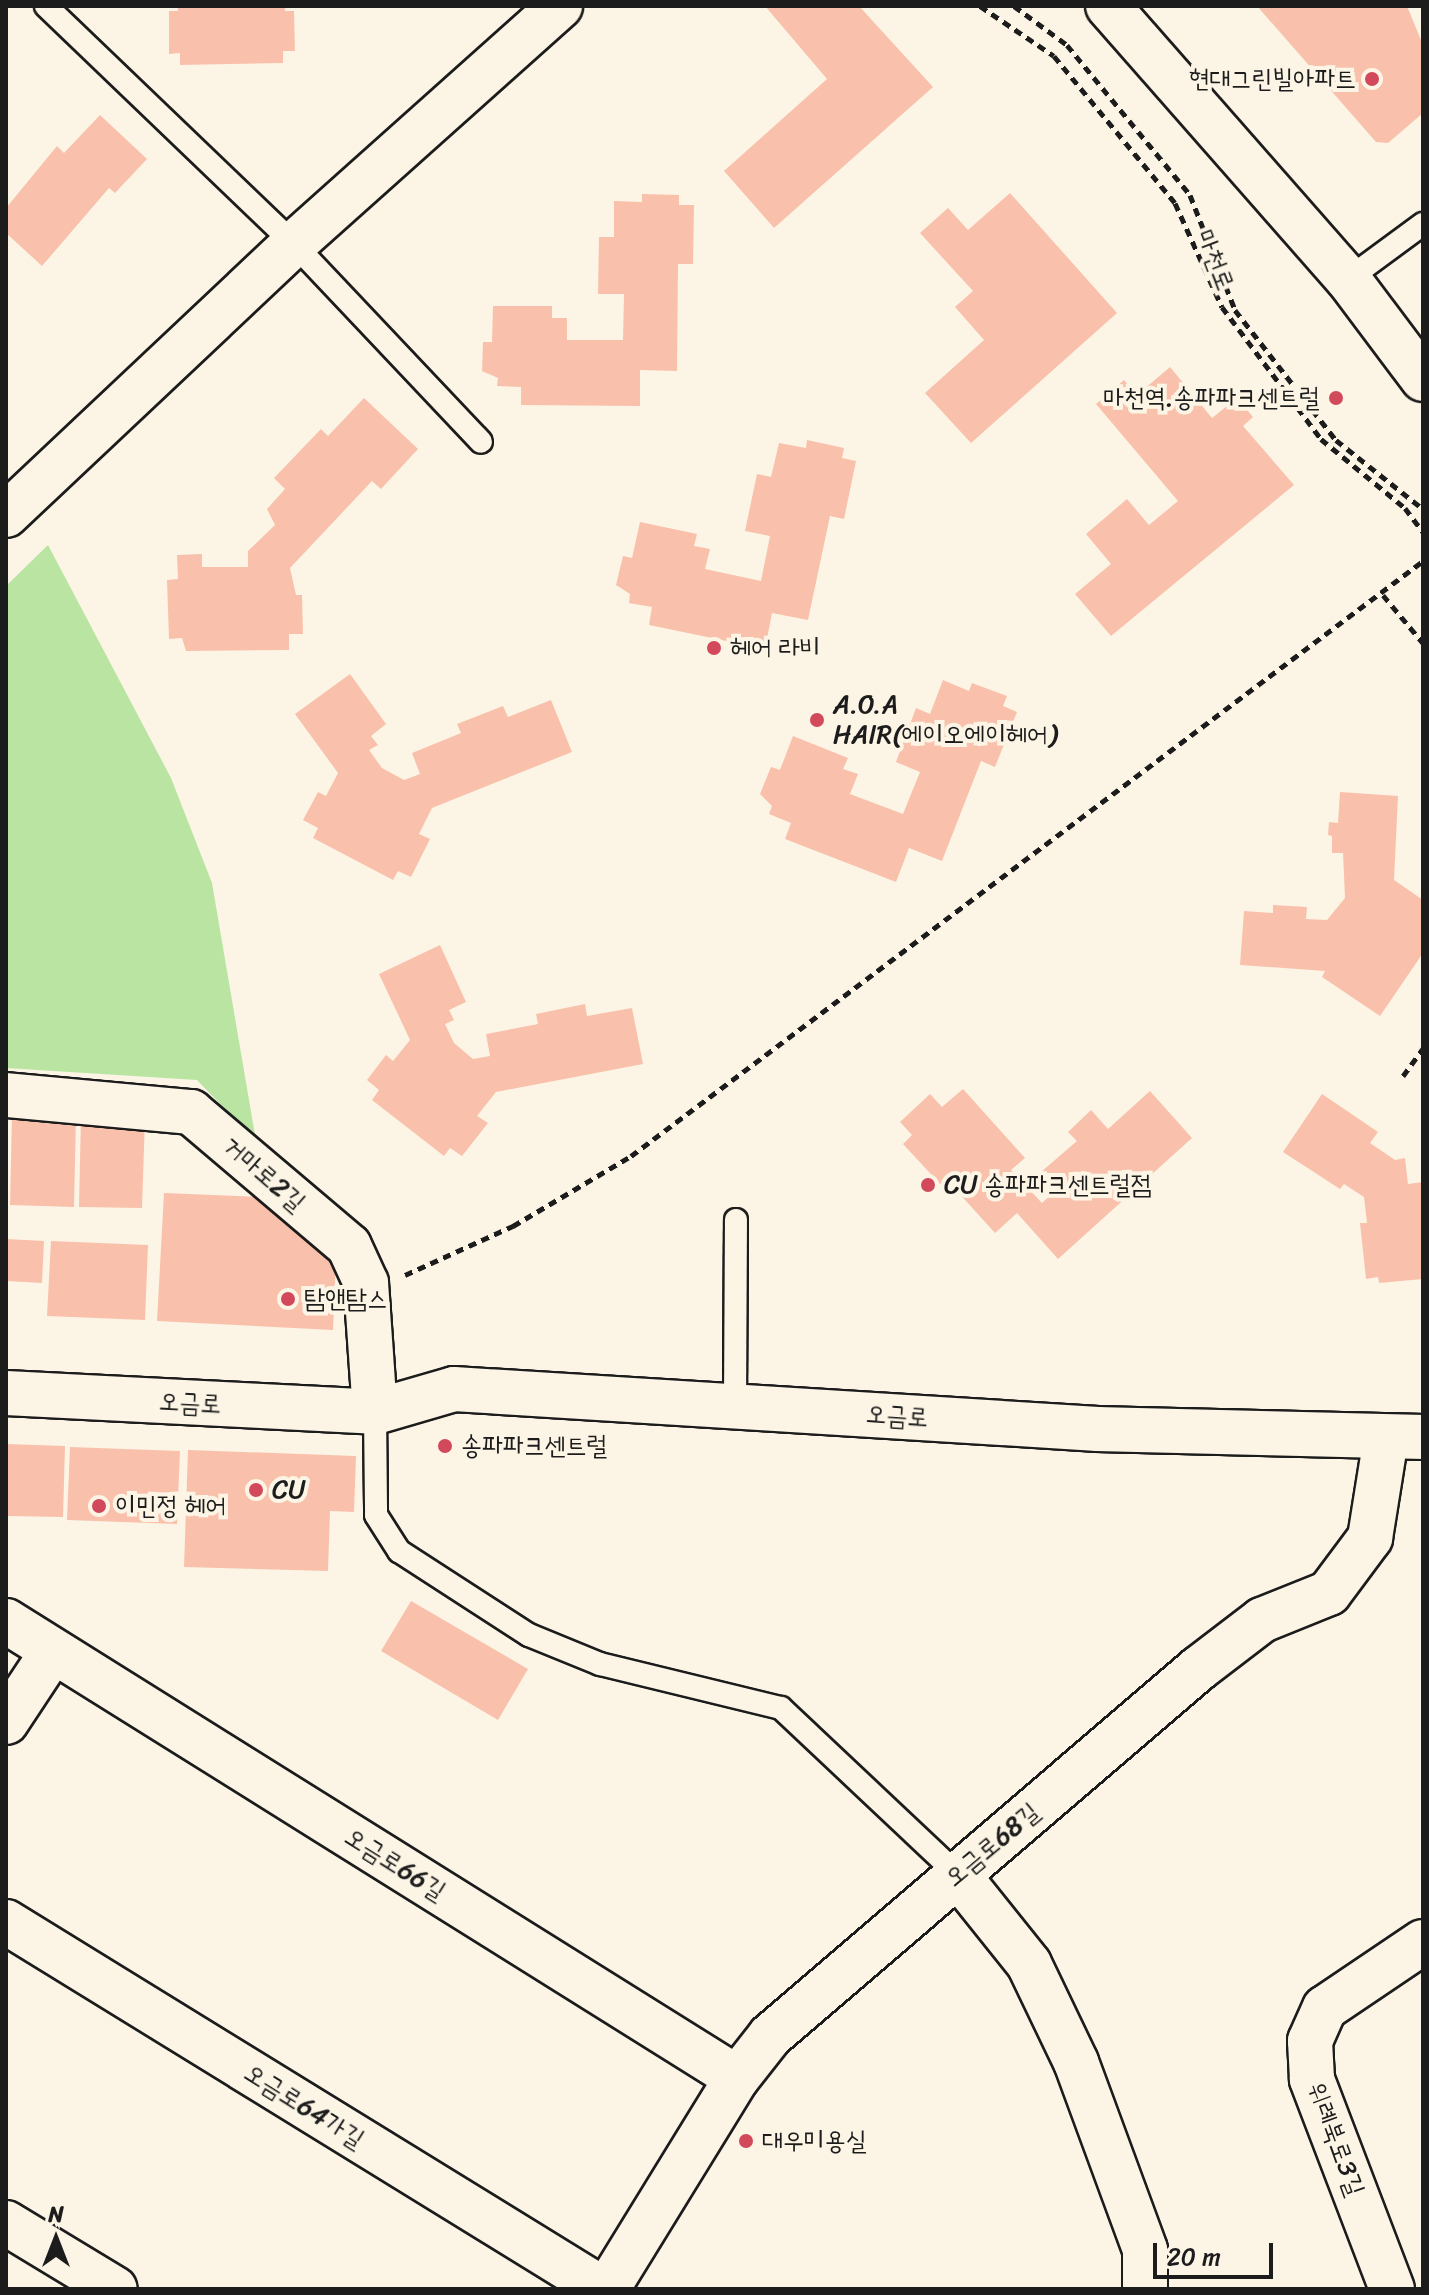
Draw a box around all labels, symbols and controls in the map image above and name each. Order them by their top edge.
place label: 현대그린빌아파트 [1189,63,1356,95]
marker: 현대그린빌아파트 [1363,70,1381,88]
street label: 마천로 [1189,225,1241,295]
place label: 마천역.송파파크센트럴 [1103,382,1320,414]
marker: 마천역.송파파크센트럴 [1327,389,1345,407]
place label: 헤어 라비 [730,632,820,664]
marker: 헤어 라비 [705,639,723,657]
place label: A.O.A HAIR(에이오에이헤어) [833,689,1057,750]
marker: A.O.A HAIR(에이오에이헤어) [808,711,826,729]
street label: 거마로2길 [217,1130,311,1218]
place label: CU 송파파크센트럴점 [944,1169,1152,1201]
marker: CU 송파파크센트럴점 [919,1176,937,1194]
place label: 탐앤탐스 [304,1283,388,1315]
marker: 탐앤탐스 [279,1290,297,1308]
street label: 오금로 [158,1386,222,1420]
street label: 오금로 [865,1398,929,1434]
place label: 송파파크센트럴 [461,1430,607,1462]
marker: 송파파크센트럴 [436,1437,454,1455]
place label: CU [272,1474,305,1506]
marker: CU [247,1481,265,1499]
place label: 이민정 헤어 [115,1490,226,1522]
marker: 이민정 헤어 [90,1497,108,1515]
street label: 오금로68길 [938,1796,1046,1894]
street label: 오금로66길 [339,1821,451,1907]
street label: 오금로64가길 [238,2057,370,2155]
street label: 위례북로3길 [1301,2078,1371,2200]
place label: 대우미용실 [762,2125,867,2157]
marker: 대우미용실 [737,2132,755,2150]
text: N [48,2195,64,2234]
north arrow [16,2199,96,2279]
scale bar [1157,2227,1277,2277]
text: 20 m [1167,2236,1221,2278]

